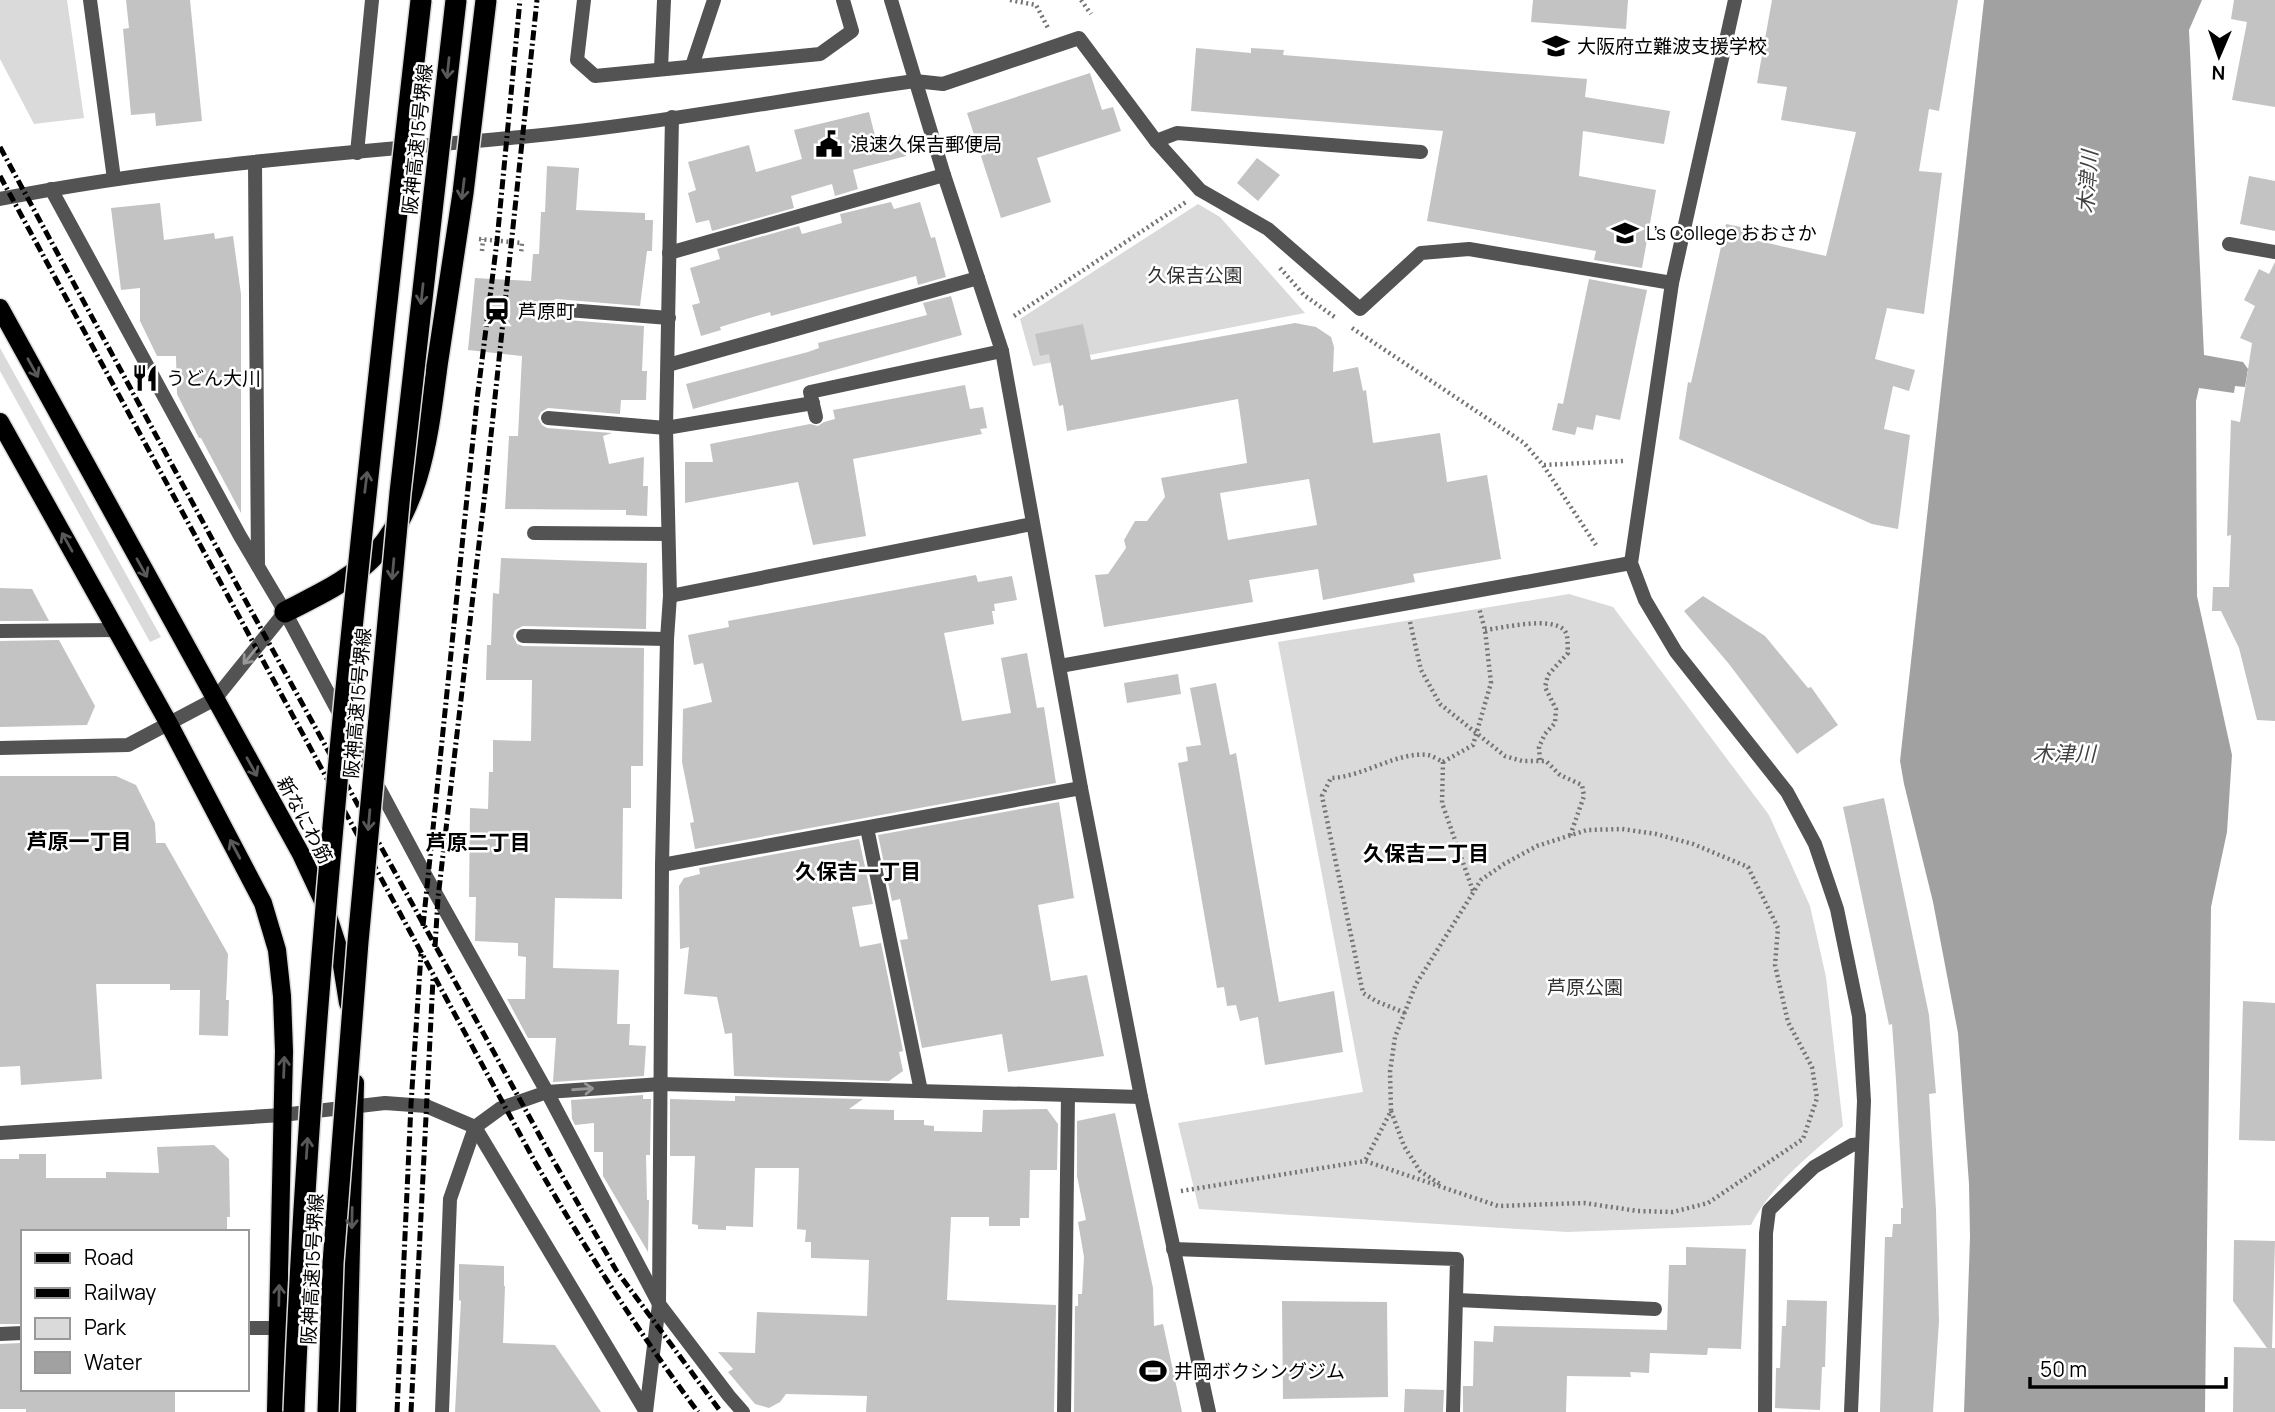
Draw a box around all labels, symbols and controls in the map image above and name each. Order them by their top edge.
north arrow [2184,21,2254,91]
school or university icon: 大阪府立難波支援学校 [1541,31,1571,61]
place label: 大阪府立難波支援学校 [1577,33,1767,59]
one-way arrow [441,56,454,79]
text: N [2211,60,2226,86]
street label: 阪神高速15号堺線 [396,62,438,216]
public building icon: 浪速久保吉郵便局 [814,129,844,159]
place label: 浪速久保吉郵便局 [850,131,1002,157]
water label: 木津川 [2071,148,2103,214]
one-way arrow [457,178,470,200]
school or university icon: L’s College おおさか [1610,218,1640,248]
place label: L’s College おおさか [1646,220,1817,246]
park label: 久保吉公園 [1147,262,1243,288]
one-way arrow [416,282,429,305]
station icon: 芦原町 [482,296,512,326]
place label: 芦原町 [518,298,575,324]
one-way arrow [27,357,40,378]
restaurant icon: うどん大川 [130,363,160,393]
place label: うどん大川 [166,365,261,391]
one-way arrow [359,471,372,494]
one-way arrow [60,532,73,553]
one-way arrow [136,557,150,577]
one-way arrow [386,557,399,580]
street label: 阪神高速15号堺線 [337,626,377,780]
one-way arrow [242,646,258,664]
water label: 木津川 [2033,739,2097,767]
one-way arrow [246,756,259,777]
street label: 新なにわ筋 [271,772,339,868]
one-way arrow [363,808,376,831]
district label: 芦原一丁目 [27,827,132,855]
district label: 芦原二丁目 [426,828,531,856]
one-way arrow [227,839,241,860]
district label: 久保吉二丁目 [1363,839,1489,867]
district label: 久保吉一丁目 [795,857,921,885]
park label: 芦原公園 [1547,974,1623,1000]
one-way arrow [277,1056,290,1079]
one-way arrow [571,1082,594,1095]
one-way arrow [301,1137,314,1160]
street label: 阪神高速15号堺線 [295,1193,329,1345]
one-way arrow [345,1206,359,1229]
legend [21,1230,248,1391]
text: Road [84,1243,134,1271]
text: Railway [84,1278,156,1306]
one-way arrow [272,1284,286,1307]
text: Park [84,1313,126,1341]
scale bar [2030,1346,2226,1390]
text: Water [84,1348,143,1376]
text: 50 m [2040,1355,2087,1383]
sports icon: 井岡ボクシングジム [1138,1356,1168,1386]
place label: 井岡ボクシングジム [1174,1358,1345,1384]

